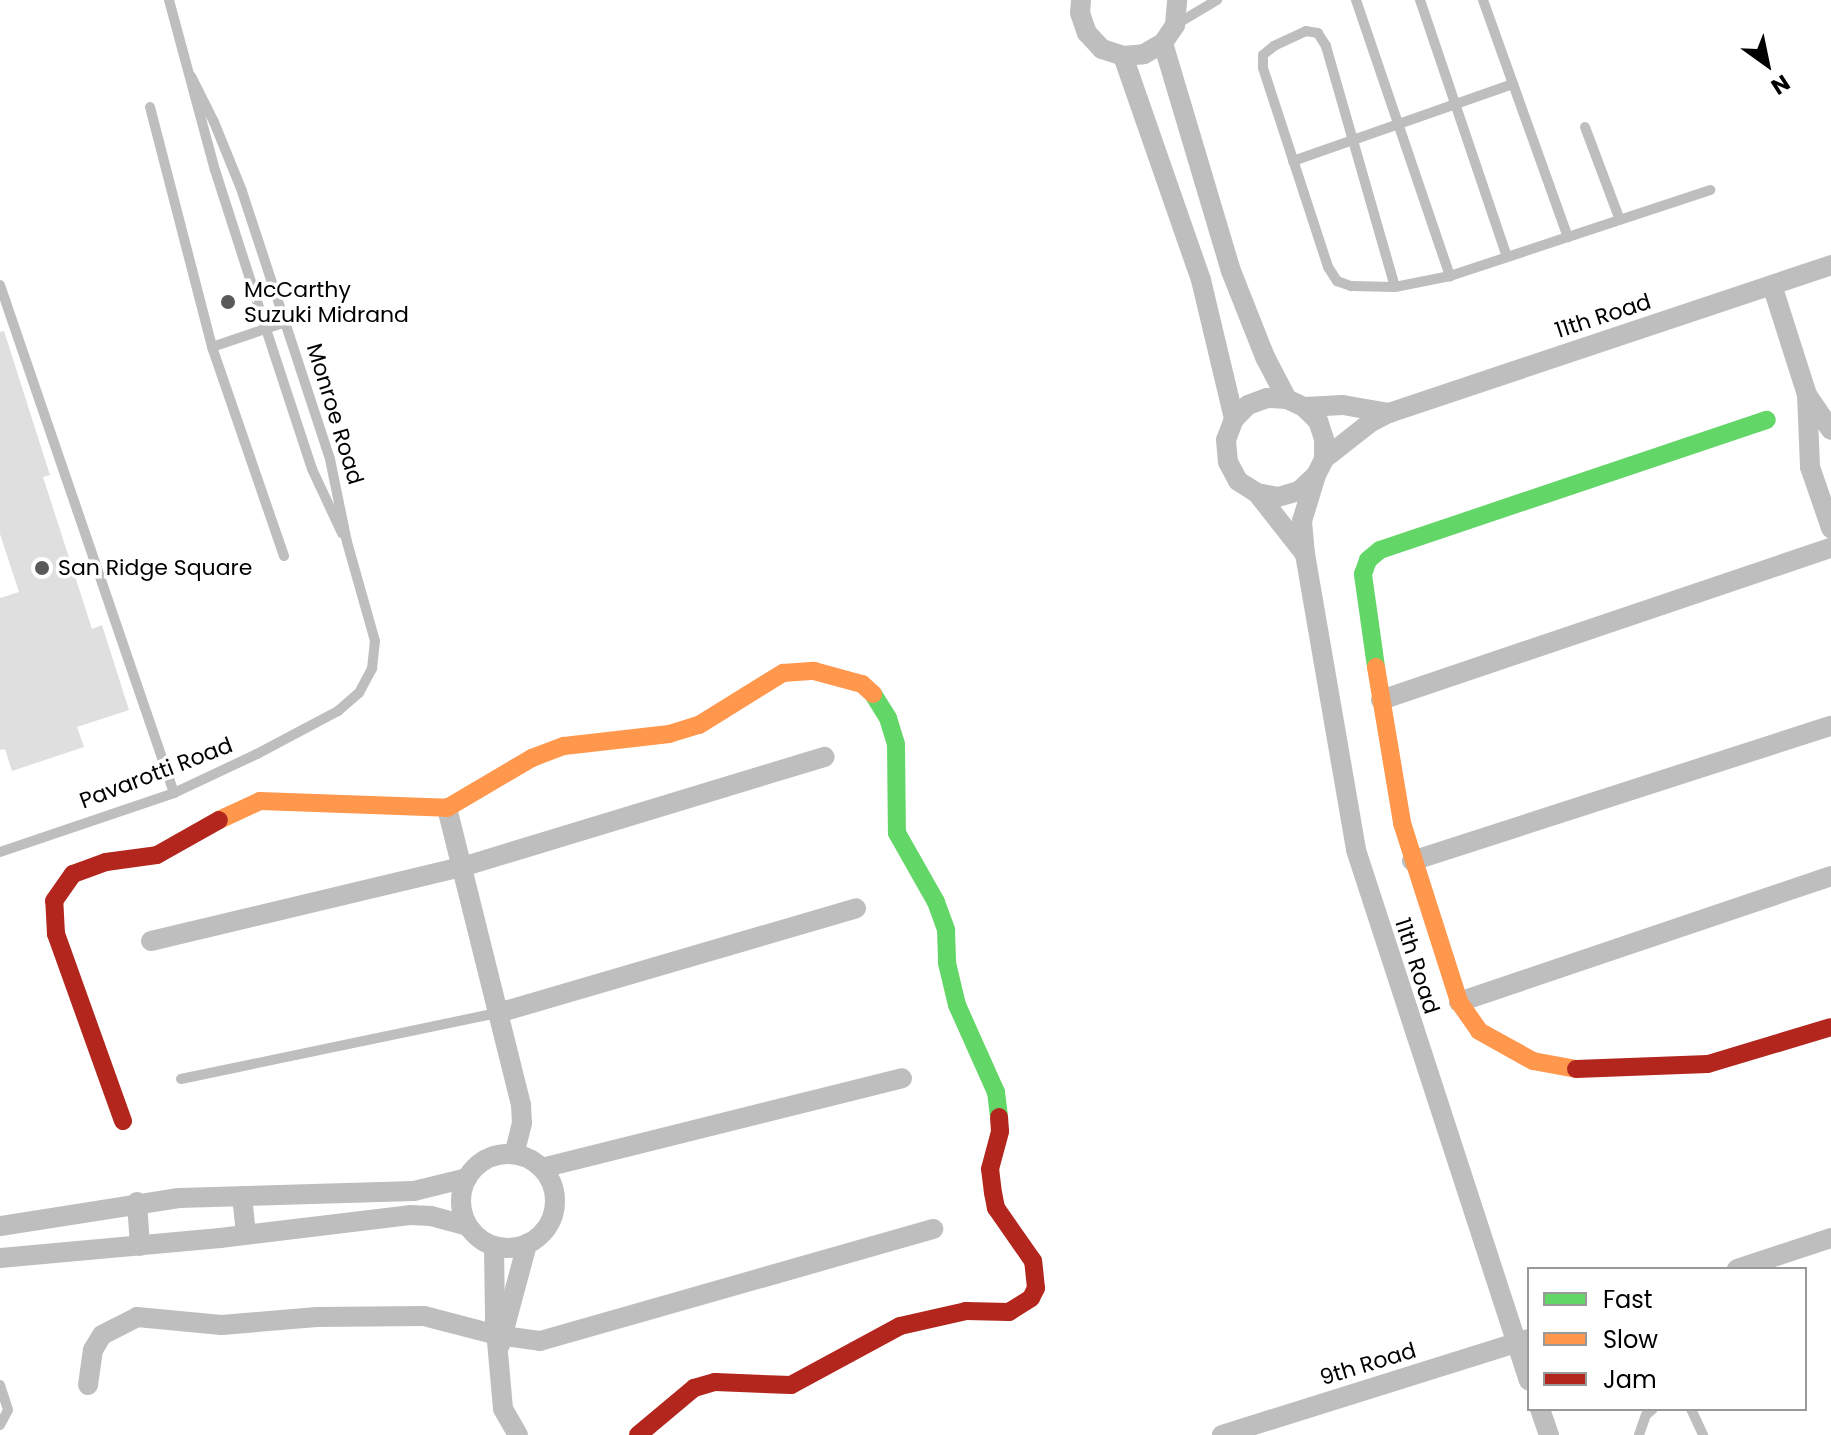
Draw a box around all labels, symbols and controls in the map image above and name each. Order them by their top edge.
north arrow [1727,24,1807,104]
text: N [1765,67,1796,102]
place label: McCarthy Suzuki Midrand [244,276,409,328]
street label: 11th Road [1552,288,1654,344]
marker: McCarthy Suzuki Midrand [219,293,237,311]
street label: Monroe Road [301,340,369,488]
place label: San Ridge Square [58,555,252,581]
marker: San Ridge Square [33,559,51,577]
street label: Pavarotti Road [76,732,236,814]
street label: 11th Road [1389,915,1445,1017]
legend [1527,1267,1807,1411]
text: Fast [1603,1283,1653,1316]
text: Slow [1603,1323,1658,1356]
street label: 9th Road [1317,1337,1419,1391]
text: Jam [1603,1363,1657,1396]

